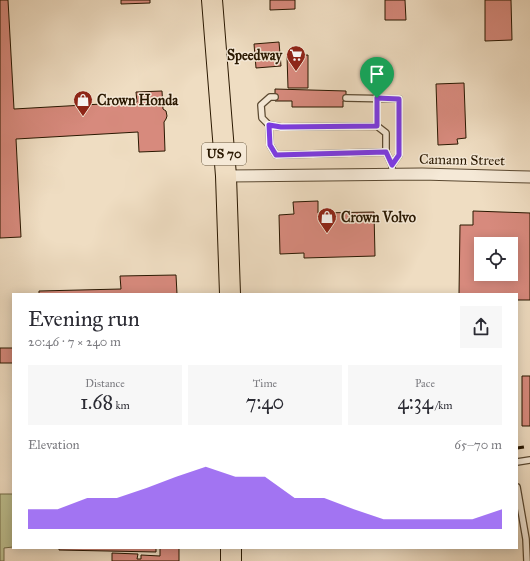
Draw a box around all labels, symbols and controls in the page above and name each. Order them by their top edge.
supermarket icon: Speedway [285,44,307,72]
place label: Speedway [227,47,283,65]
pin [360,57,394,98]
icon: arrive [366,63,388,85]
shop icon: Crown Honda [72,89,94,117]
place label: Crown Honda [97,92,179,109]
road number: US 70 [202,143,246,165]
street label: Camann Street [419,151,505,169]
shop icon: Crown Volvo [316,206,338,234]
place label: Crown Volvo [341,209,416,226]
map controls [474,237,518,281]
button: locate [474,237,518,281]
text: Evening run [28,305,140,332]
button: share [460,306,502,348]
text: 20:46 · 7 × 240 m [28,334,121,350]
text: Distance [85,377,125,390]
text: Time [253,377,277,390]
text: Pace [415,377,435,390]
text: 1.68 [80,390,113,414]
text: 7:40 [246,390,284,414]
text: 4:34 [397,390,433,414]
text: km [113,399,130,412]
text: /km [433,399,453,412]
text: Elevation [28,437,80,453]
text: 65–70 m [454,437,502,453]

